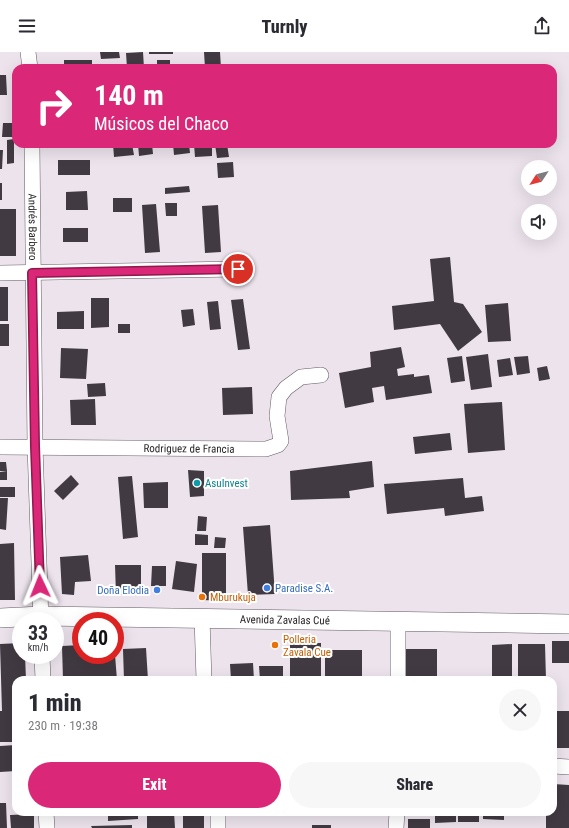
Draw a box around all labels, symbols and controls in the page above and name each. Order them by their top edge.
icon: menu [16,15,38,37]
icon: share [531,15,553,37]
text: Turnly [262,16,307,37]
text: 140 m [94,79,164,112]
icon: right [28,80,80,132]
text: Músicos del Chaco [94,113,229,134]
north arrow [521,160,557,196]
map controls [521,160,557,240]
street label: Andrés Barbero [26,193,40,261]
button: sound [521,204,557,240]
pin [221,252,255,286]
icon: arrive [227,258,249,280]
street label: Rodriguez de Francia [143,442,235,455]
place label: AsuInvest [205,477,248,490]
marker: AsuInvest [192,478,202,488]
position arrow [19,565,61,607]
place label: Paradise S.A. [275,582,333,595]
marker: Paradise S.A. [262,583,272,593]
place label: Doña Elodia [97,584,149,597]
marker: Doña Elodia [152,585,162,595]
place label: Mburukuja [210,591,256,604]
marker: Mburukuja [197,592,207,602]
speed limit sign: 40 [72,612,124,664]
street label: Avenida Zavalas Cué [240,613,330,627]
text: 33 [28,621,48,645]
place label: Polleria Zavala Cue [283,633,331,659]
marker: Polleria Zavala Cue [270,640,280,650]
text: km/h [28,642,48,653]
text: 1 min [28,689,82,717]
button: close [499,689,541,731]
text: 230 m · 19:38 [28,718,98,733]
button: Exit [28,762,281,808]
button: Share [289,762,541,808]

